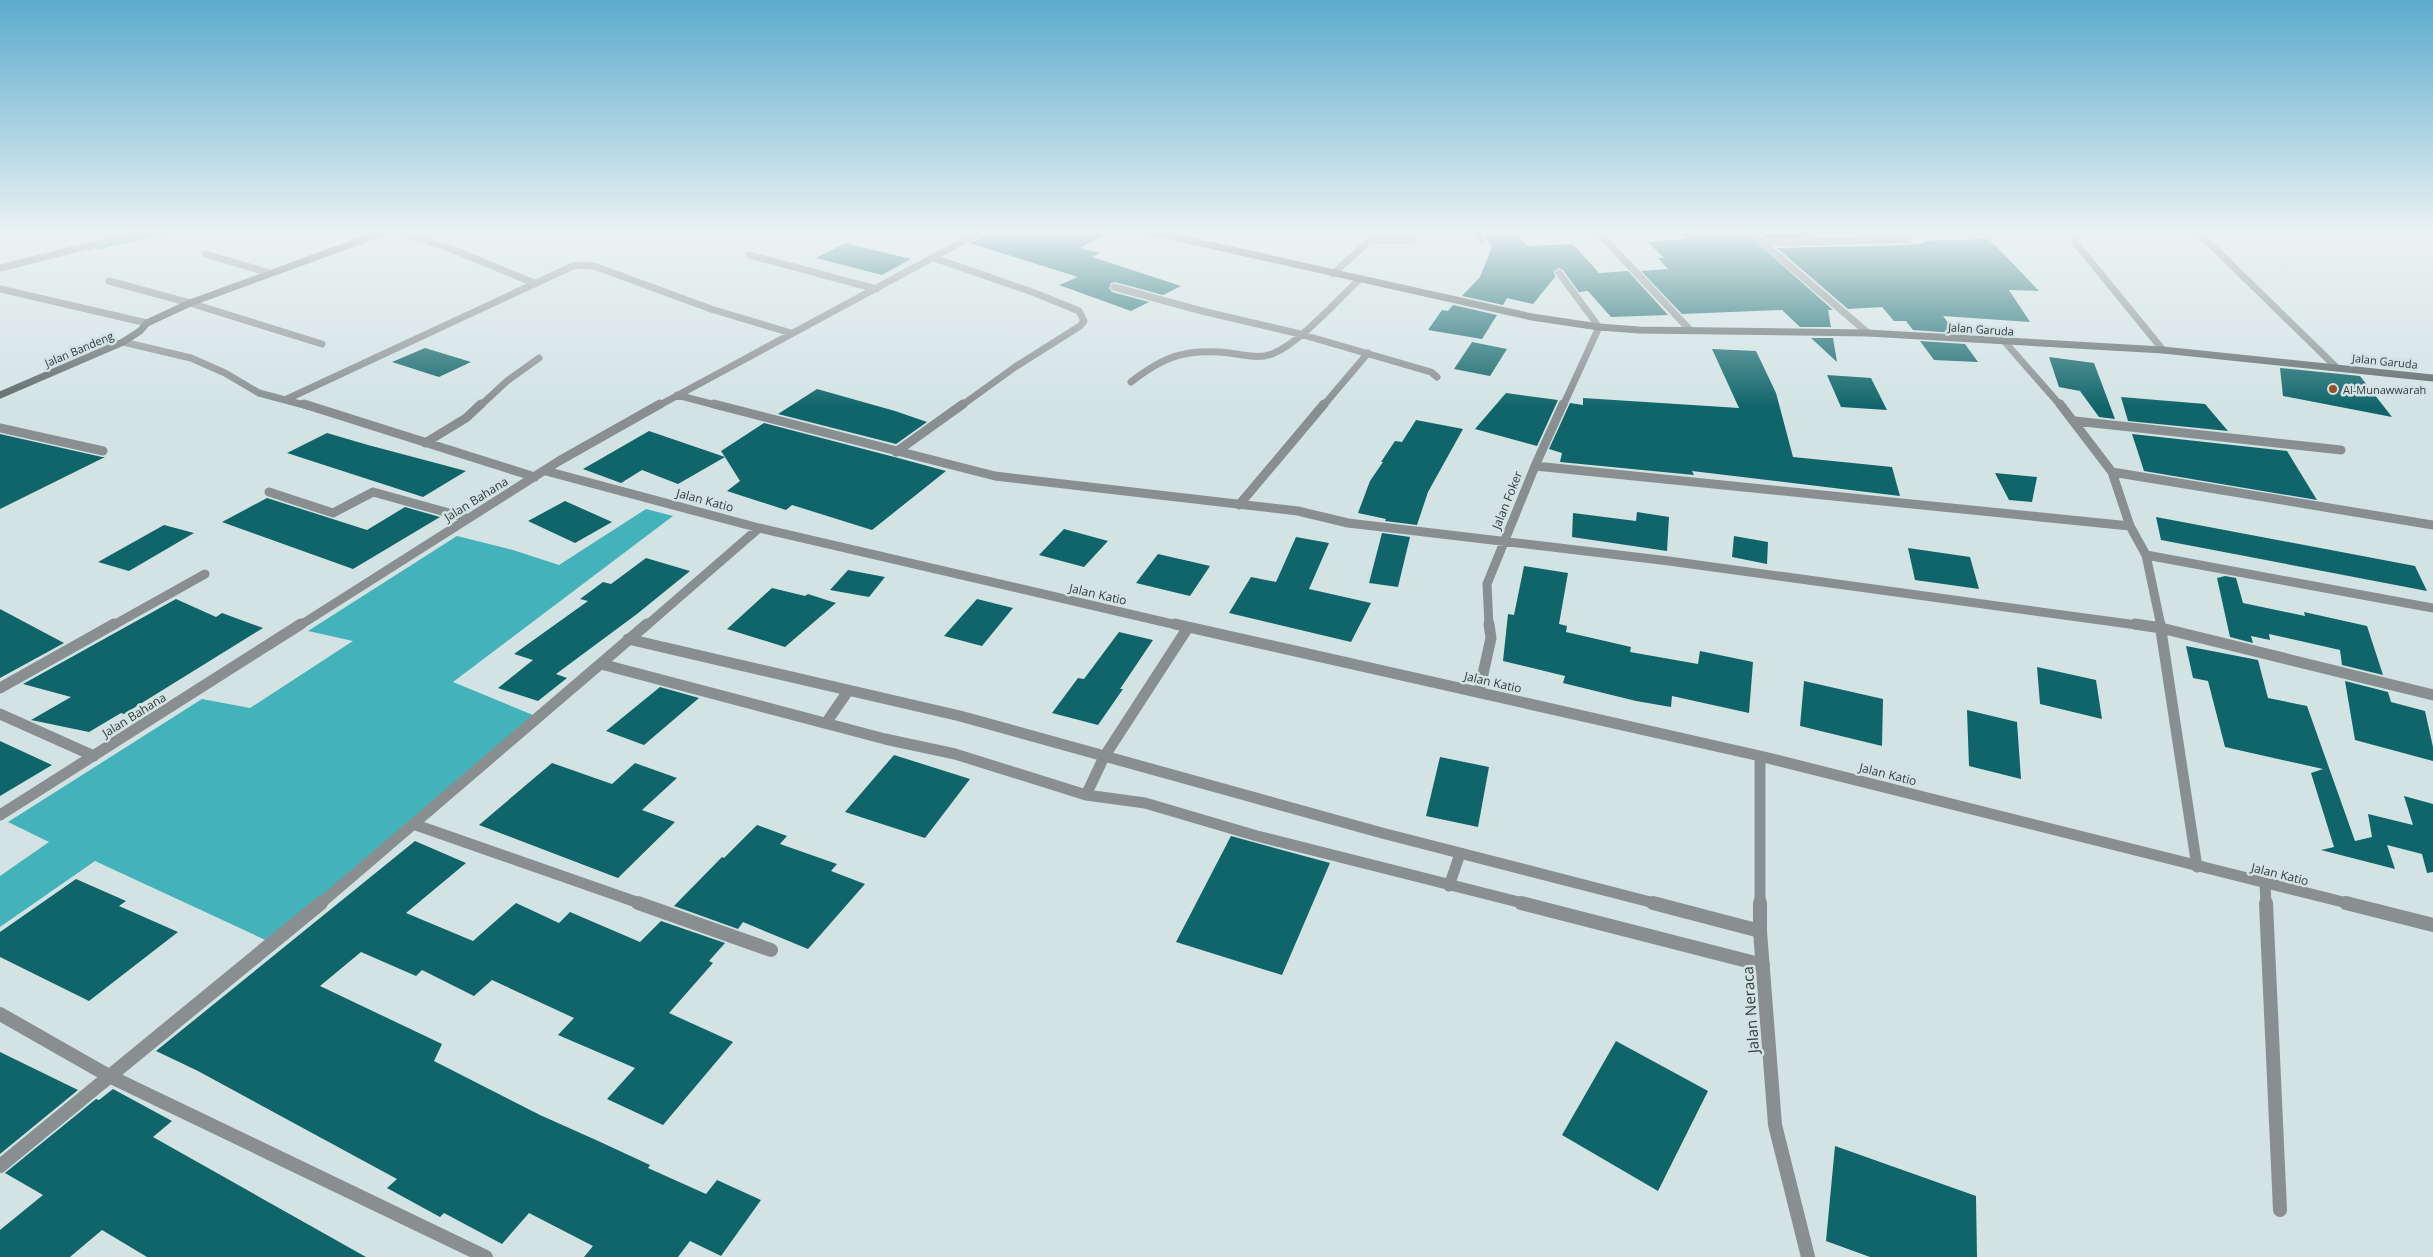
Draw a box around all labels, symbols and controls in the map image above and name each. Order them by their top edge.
street label: Jalan Garuda [1947,319,2014,339]
street label: Jalan Bandeng [41,328,116,371]
street label: Jalan Garuda [2351,350,2418,372]
place label: Al-Munawwarah [2343,382,2426,397]
marker: Al-Munawwarah [2327,383,2339,395]
street label: Jalan Foker [1487,468,1526,533]
street label: Jalan Bahana [440,473,511,526]
street label: Jalan Katio [674,484,736,516]
street label: Jalan Katio [1067,579,1128,609]
street label: Jalan Katio [1462,667,1523,697]
street label: Jalan Bahana [98,689,169,742]
street label: Jalan Katio [1857,758,1918,789]
street label: Jalan Katio [2249,858,2310,889]
street label: Jalan Neraca [1737,966,1763,1056]

